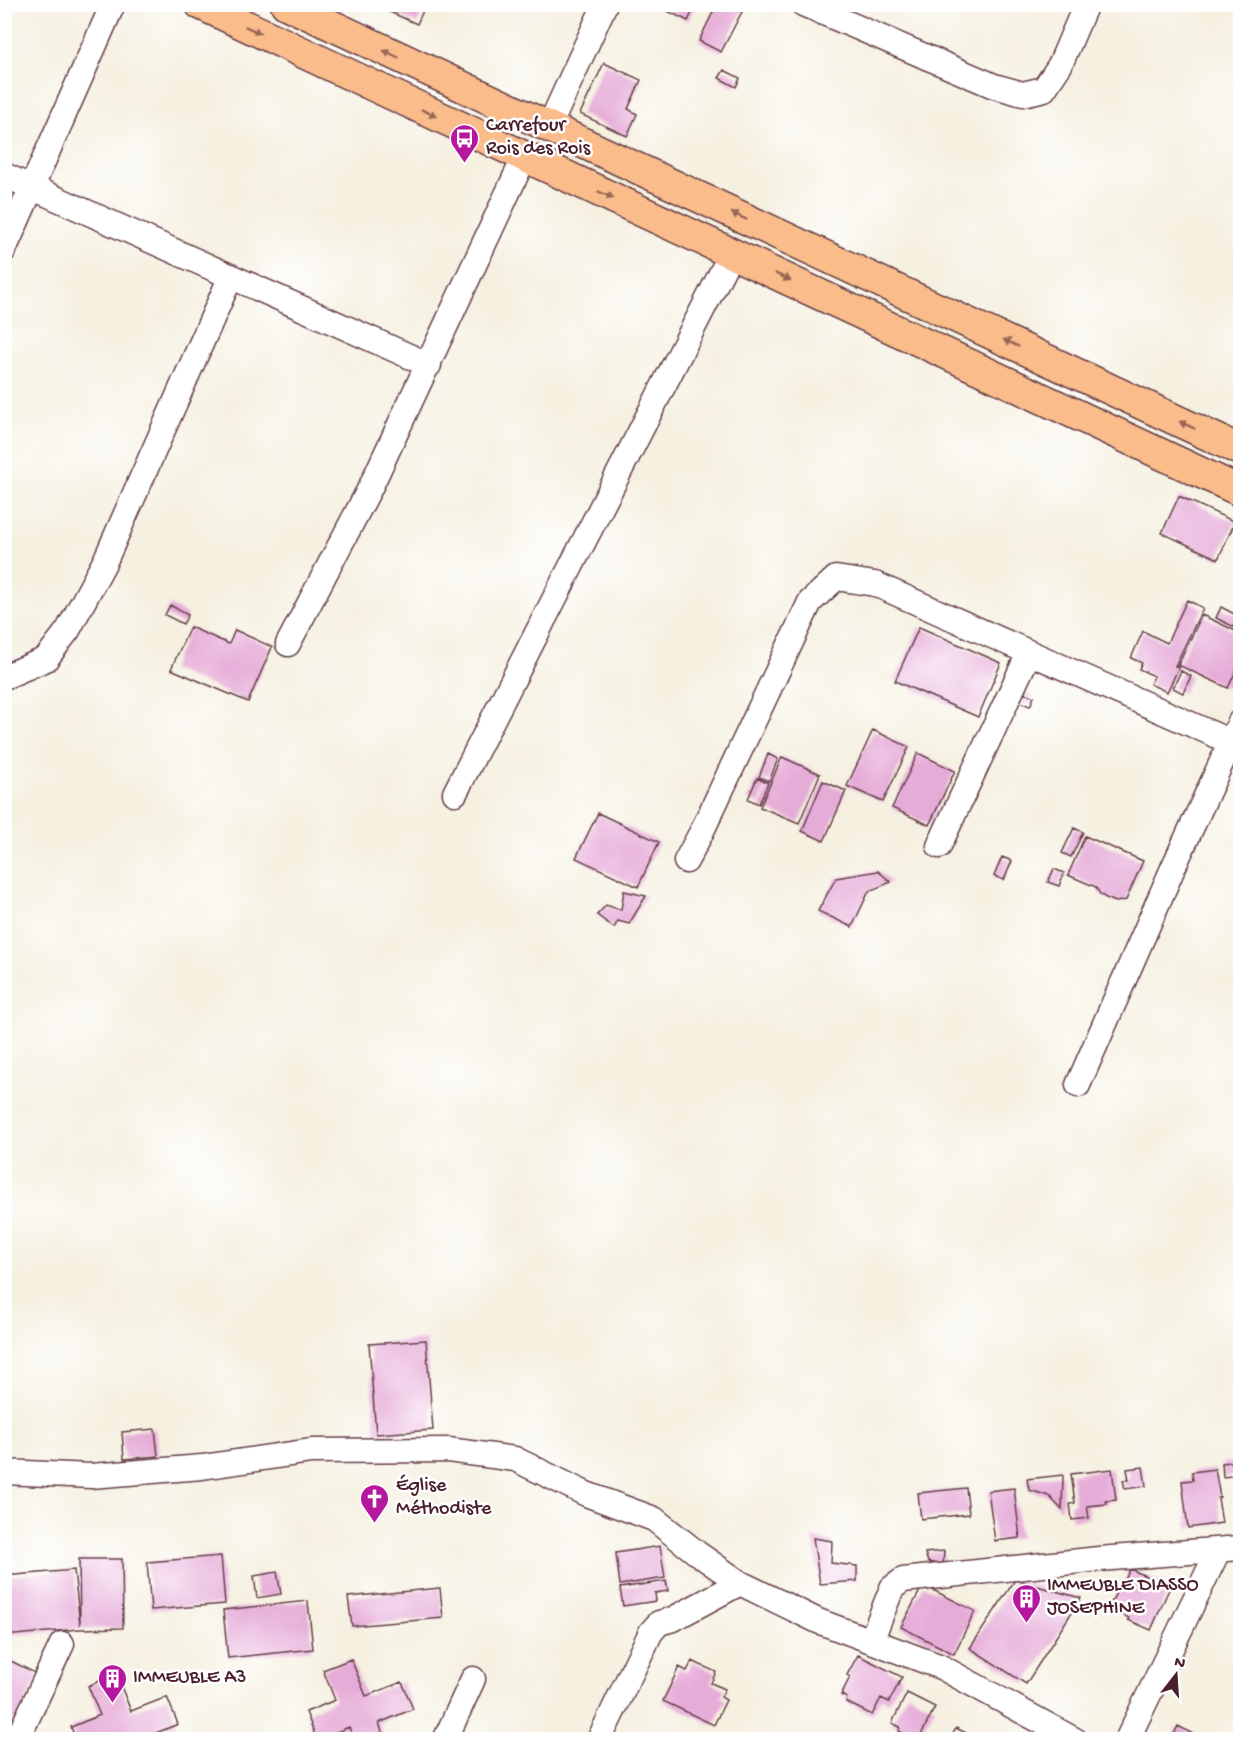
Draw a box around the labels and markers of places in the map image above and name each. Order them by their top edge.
place label: Carrefour Rois des Rois [486,115,591,161]
bus stop icon: Carrefour Rois des Rois [449,122,481,164]
place label: Église Méthodiste [396,1474,492,1521]
church icon: Église Méthodiste [359,1482,391,1524]
place label: IMMEUBLE DIASSO JOSEPHINE [1047,1575,1199,1621]
building icon: IMMEUBLE DIASSO JOSEPHINE [1010,1582,1042,1624]
building icon: IMMEUBLE A3 [96,1662,128,1704]
place label: IMMEUBLE A3 [133,1667,247,1690]

